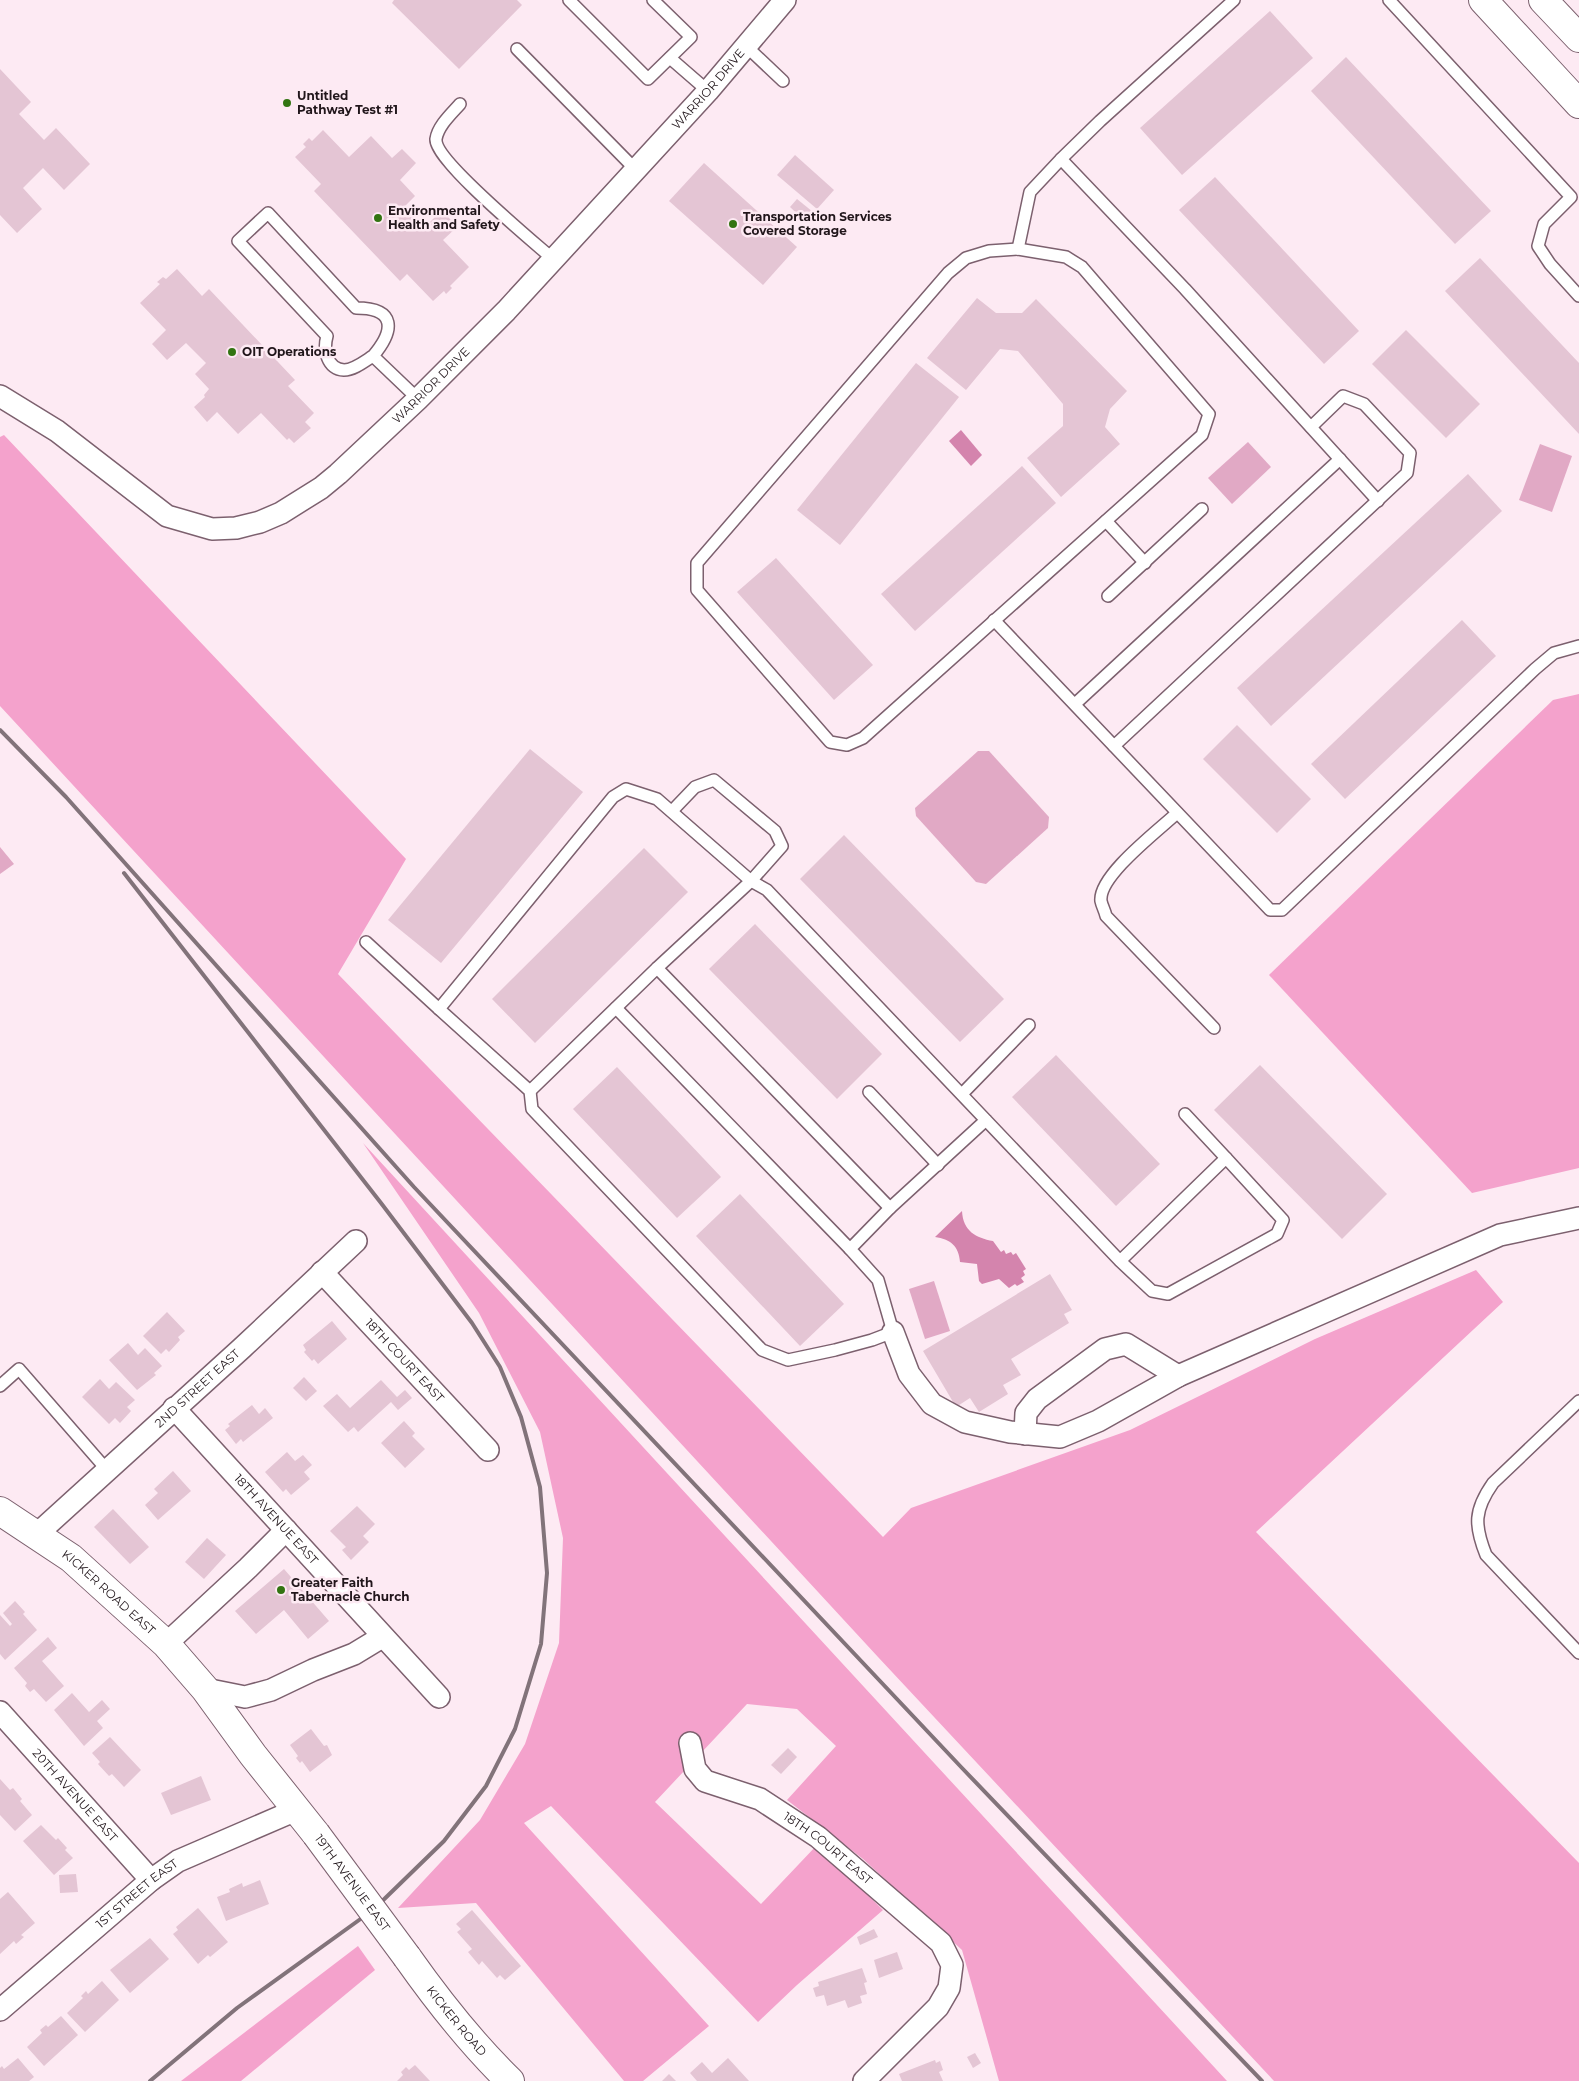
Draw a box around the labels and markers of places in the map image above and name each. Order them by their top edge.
place label: Untitled Pathway Test #1 [297,88,398,117]
marker: Untitled Pathway Test #1 [281,97,293,109]
place label: Environmental Health and Safety [388,203,501,232]
place label: Transportation Services Covered Storage [743,209,892,238]
marker: Environmental Health and Safety [372,212,384,224]
marker: Transportation Services Covered Storage [727,218,739,230]
place label: OIT Operations [242,344,337,359]
marker: OIT Operations [226,346,238,358]
place label: Greater Faith Tabernacle Church [291,1575,410,1604]
marker: Greater Faith Tabernacle Church [275,1584,287,1596]

